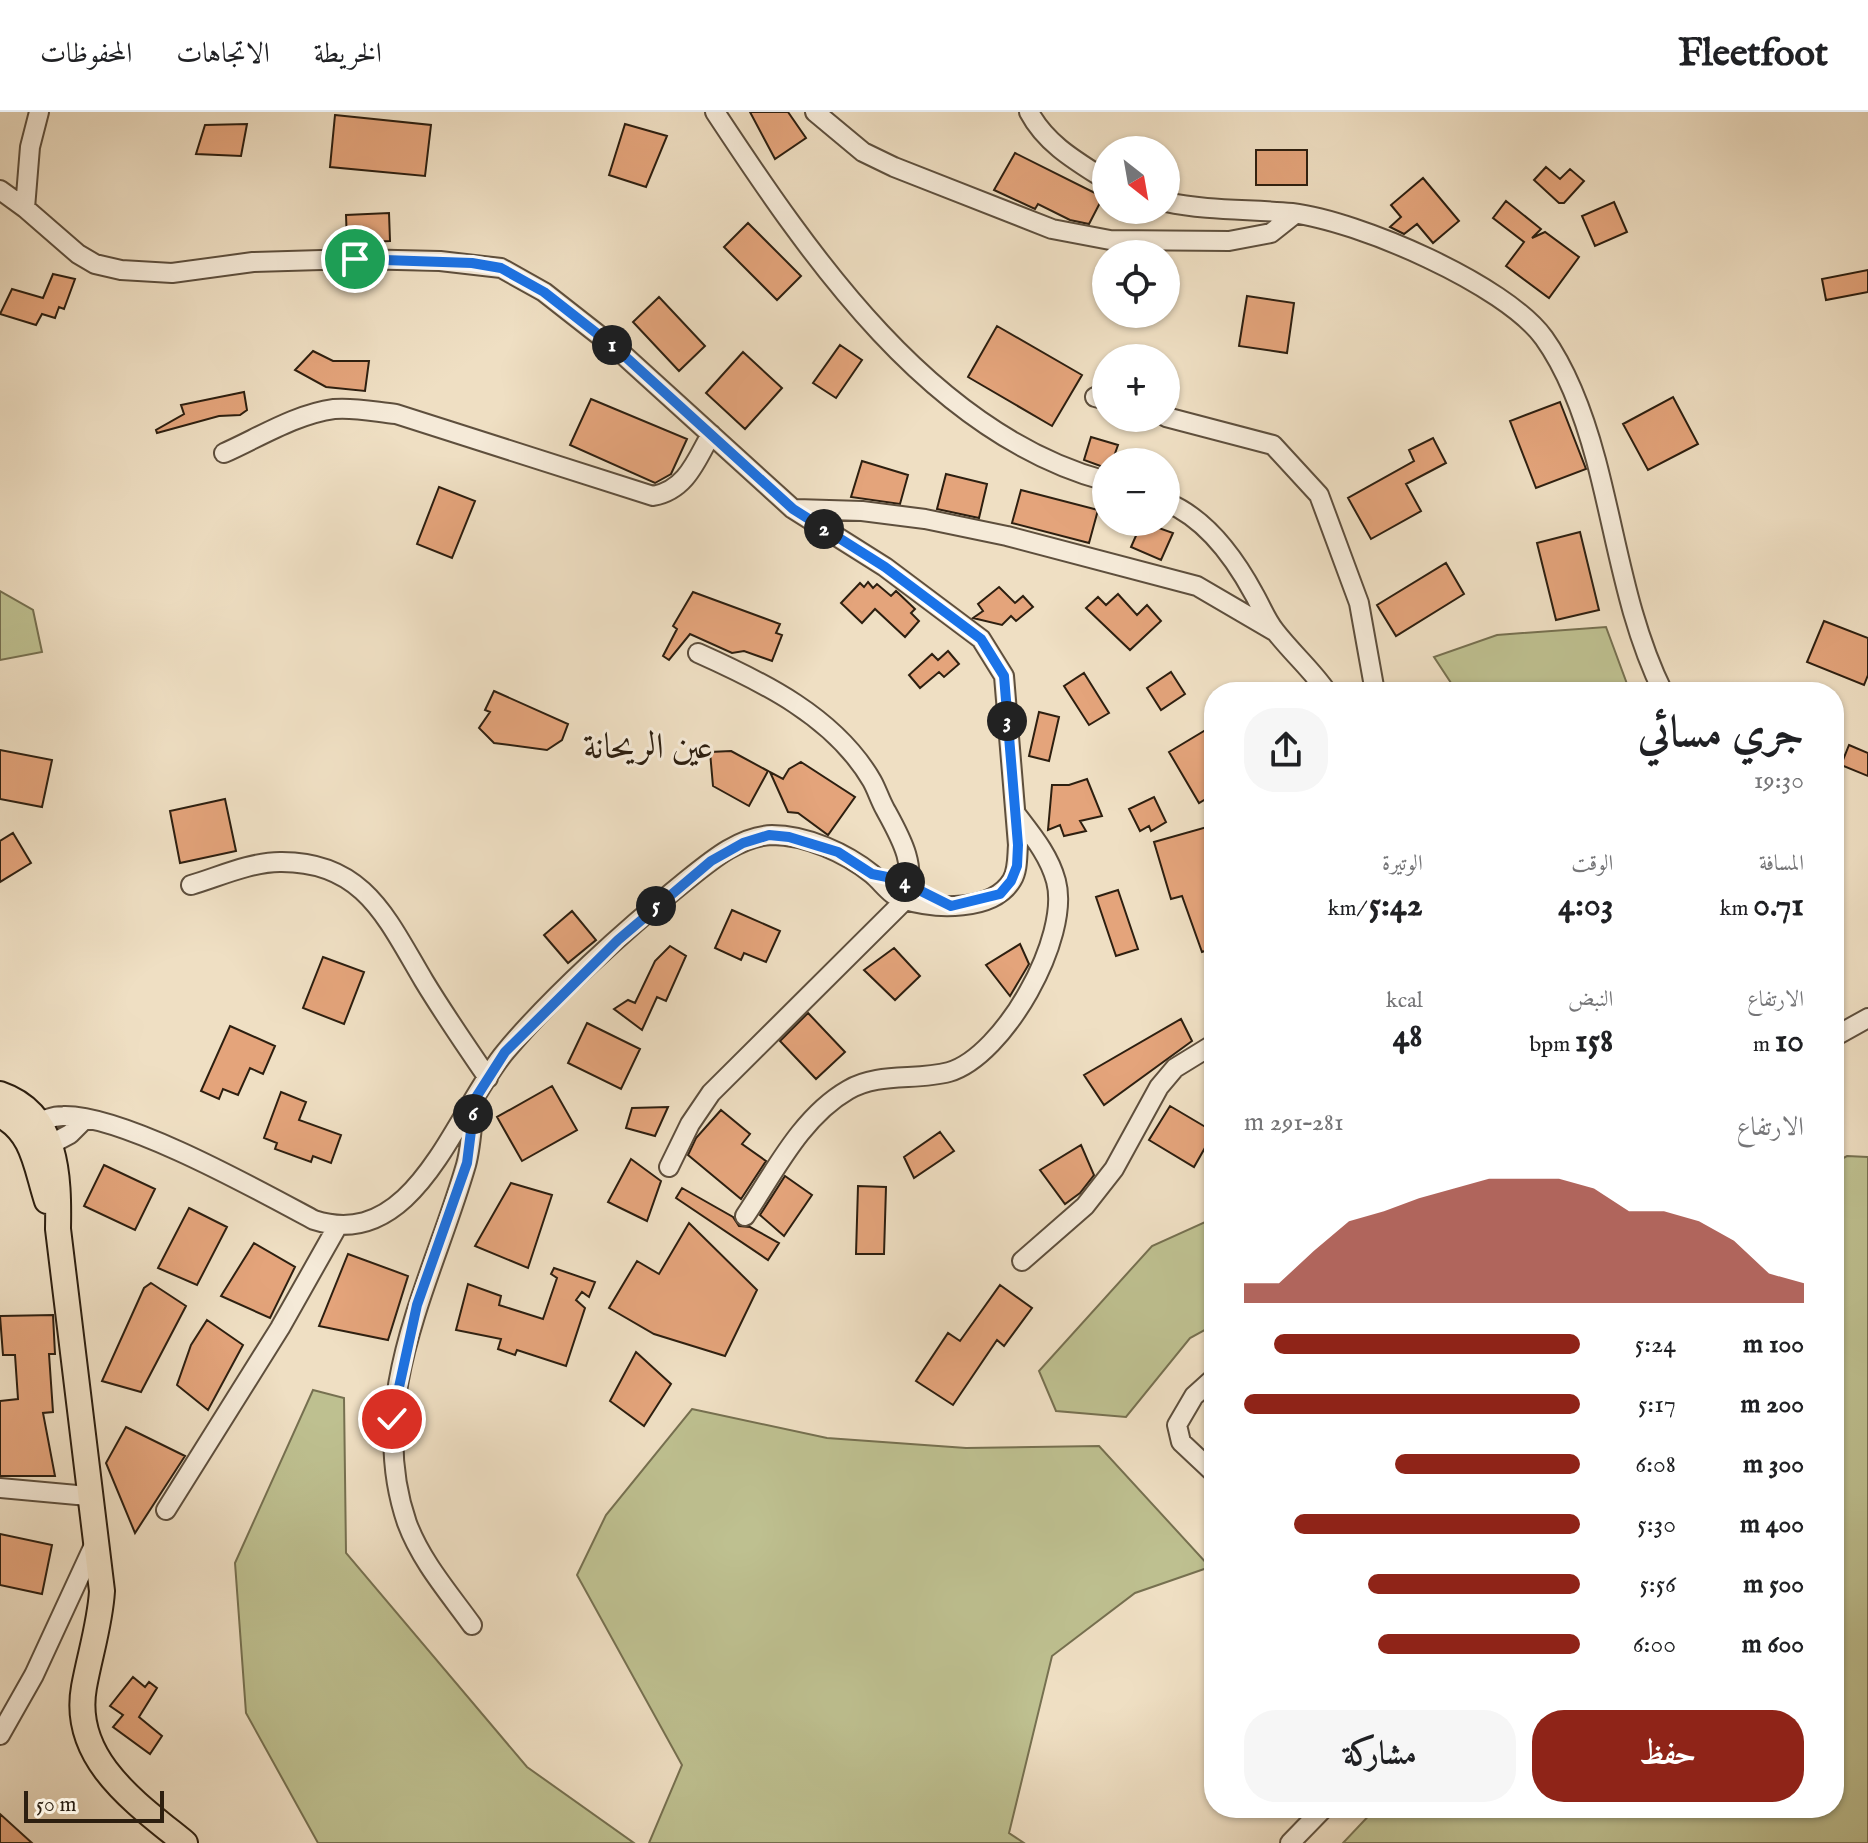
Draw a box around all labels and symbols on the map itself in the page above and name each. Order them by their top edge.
north arrow [1092,136,1180,224]
pin [321,225,389,293]
pin: 1 [592,325,632,365]
pin: 2 [804,509,844,549]
pin: 3 [987,701,1027,741]
district label: عين الريحانة [583,725,713,771]
pin: 4 [885,862,925,902]
pin: 5 [636,886,676,926]
pin: 6 [453,1094,493,1134]
pin [358,1385,426,1453]
scale bar [24,1787,164,1823]

